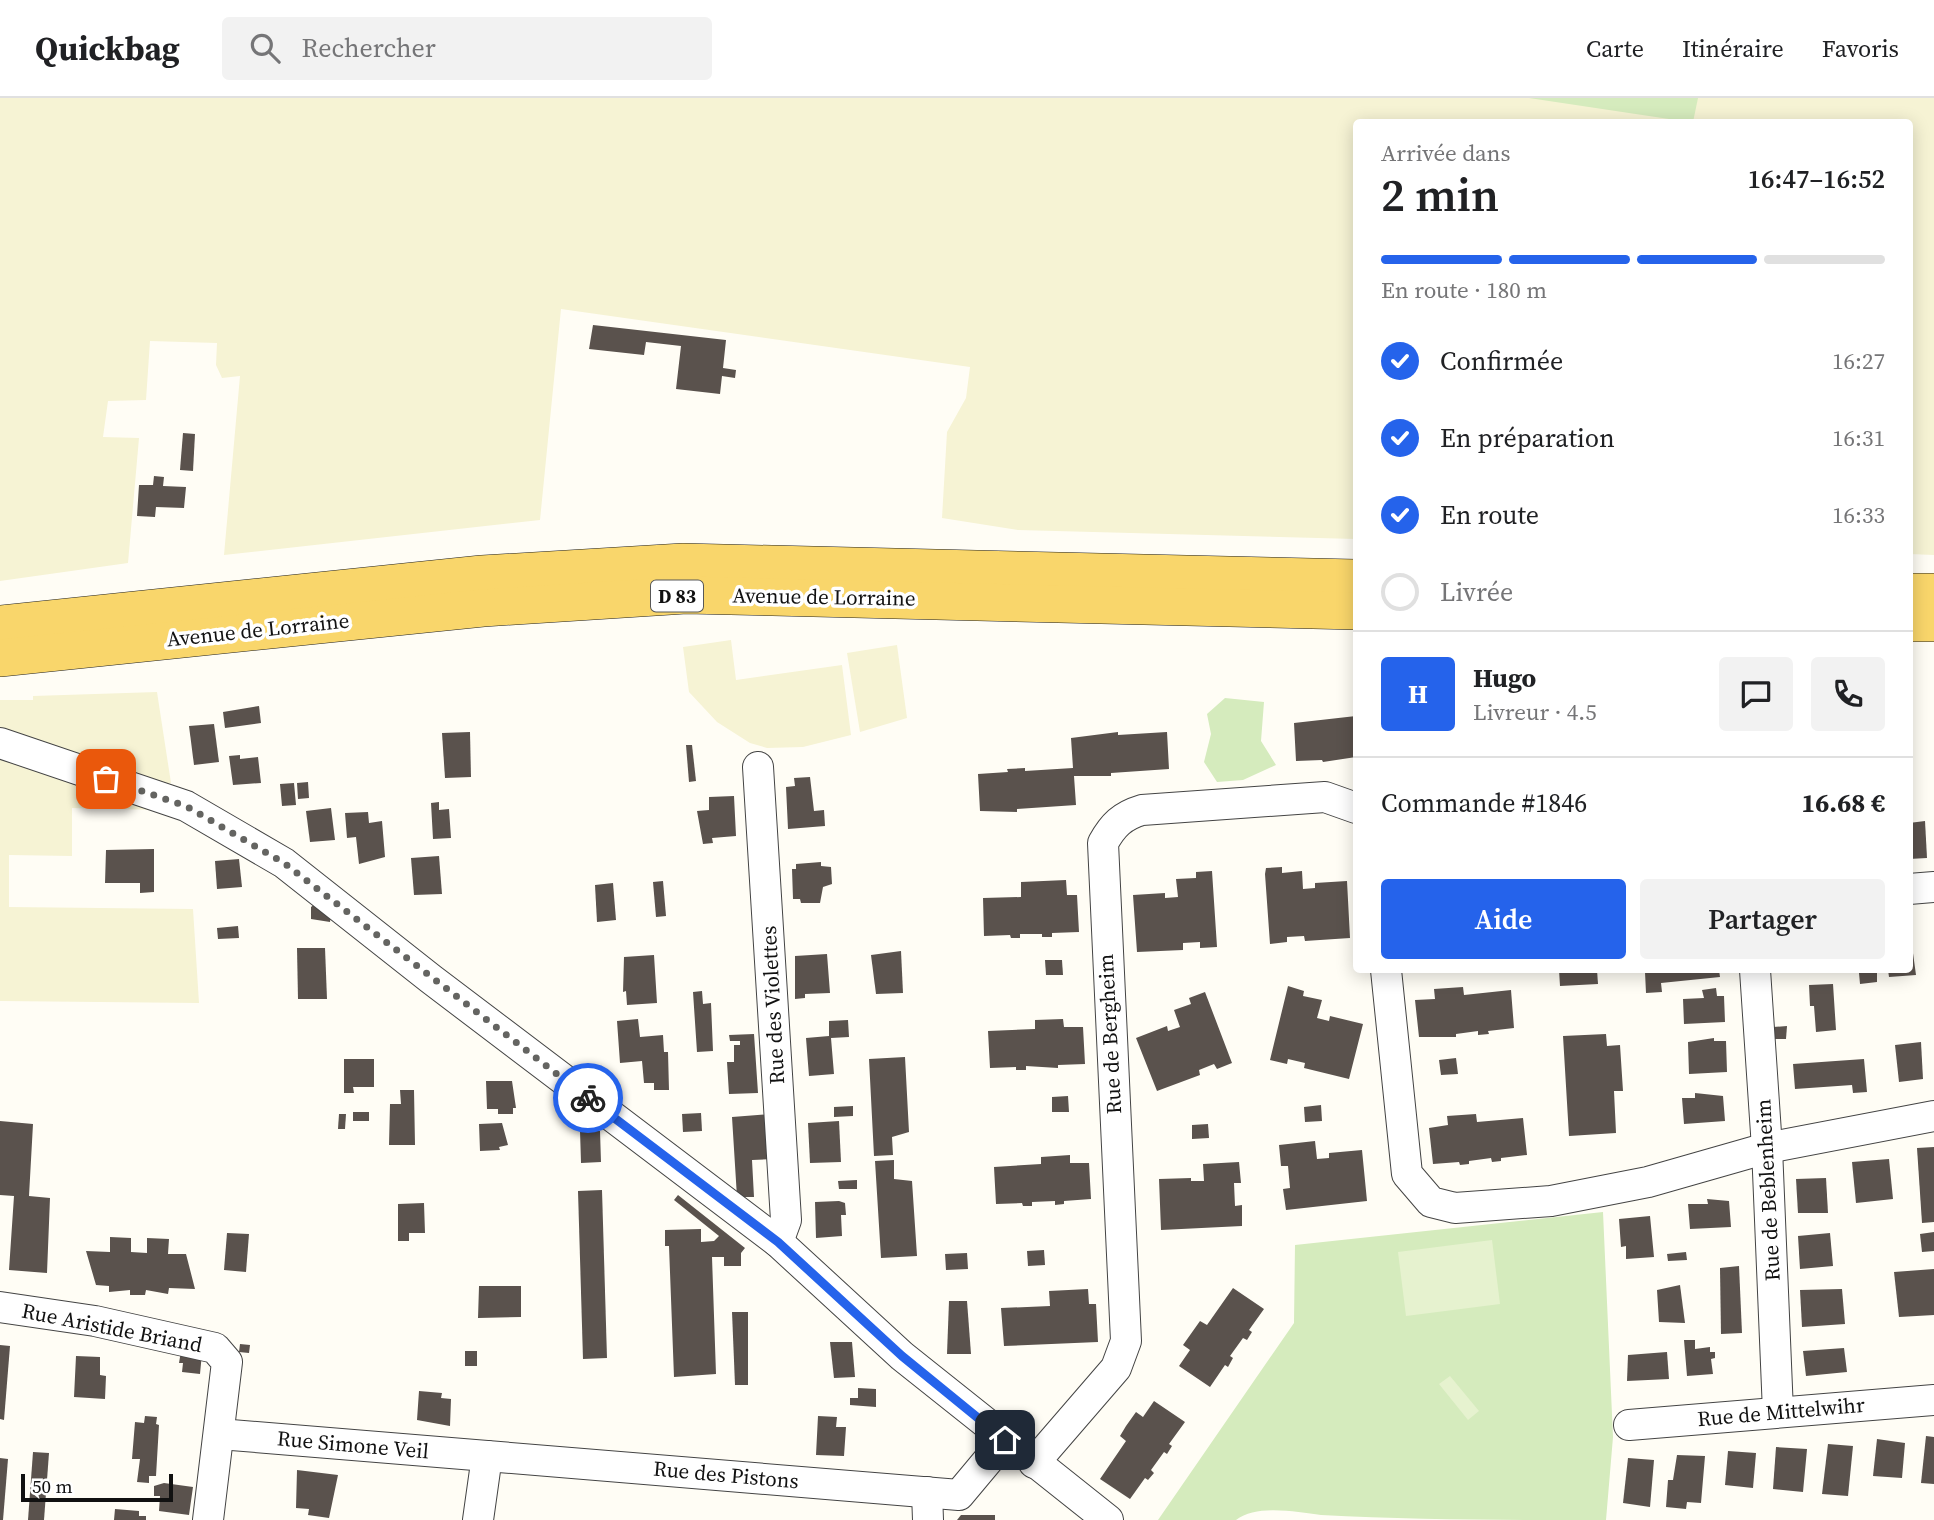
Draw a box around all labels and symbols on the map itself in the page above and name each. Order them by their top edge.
road number: D 83 [651,580,703,611]
street label: Avenue de Lorraine [732,580,916,613]
street label: Avenue de Lorraine [165,606,351,654]
pin [76,749,136,809]
street label: Rue des Violettes [754,925,791,1085]
street label: Rue de Bergheim [1091,953,1128,1115]
courier [553,1063,623,1133]
street label: Rue de Beblenheim [1748,1098,1787,1282]
street label: Rue Aristide Briand [19,1296,205,1359]
street label: Rue de Mittelwihr [1696,1390,1866,1433]
pin [975,1410,1035,1470]
street label: Rue Simone Veil [276,1423,430,1466]
street label: Rue des Pistons [652,1454,800,1495]
scale bar [21,1471,173,1503]

